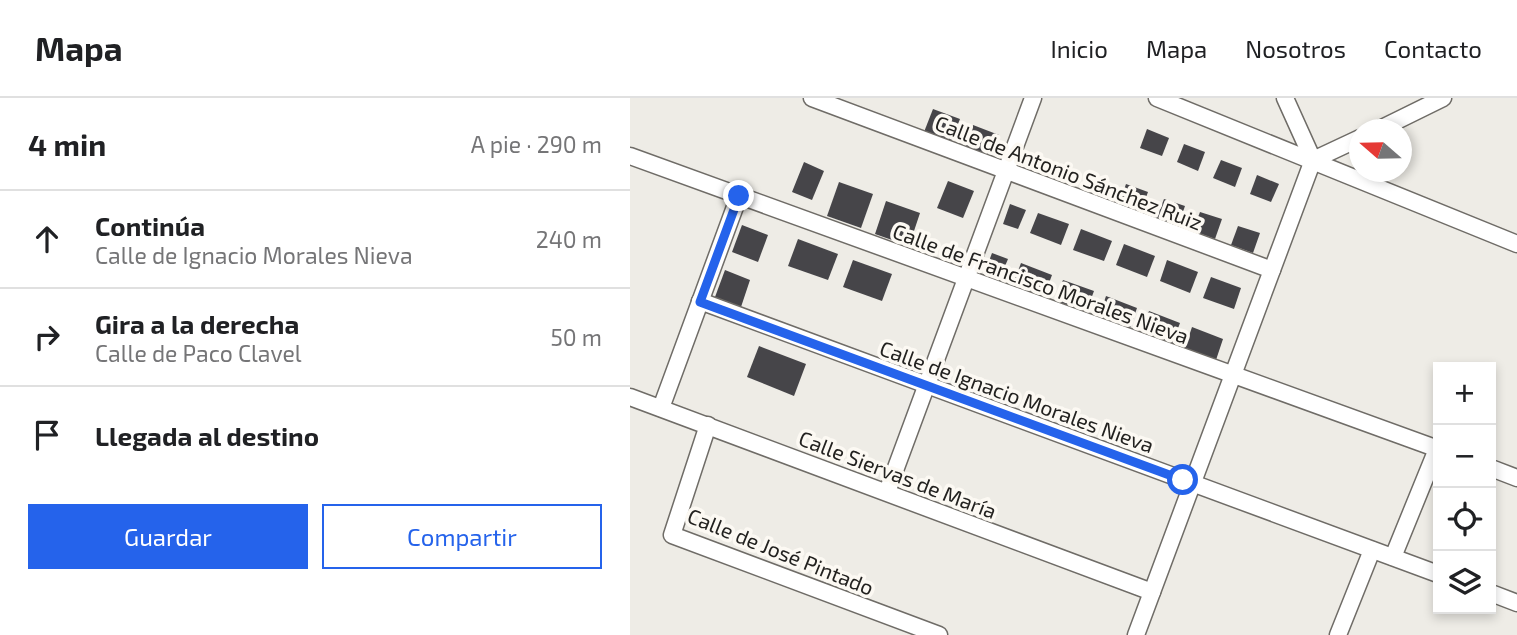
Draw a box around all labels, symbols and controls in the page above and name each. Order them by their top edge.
text: Mapa [35,28,123,68]
text: Inicio [1050,34,1108,63]
text: Mapa [1146,34,1207,63]
text: Nosotros [1245,34,1346,63]
text: Contacto [1384,34,1482,63]
street label: Calle de Antonio Sánchez Ruiz [932,109,1206,235]
north arrow [1349,119,1412,182]
text: 4 min [28,126,106,162]
text: A pie · 290 m [471,130,602,158]
route end [723,180,754,211]
text: Continúa [95,210,205,241]
street label: Calle de Francisco Morales Nieva [890,218,1192,348]
icon: ahead [28,220,66,258]
text: 240 m [536,225,602,253]
text: Calle de Ignacio Morales Nieva [95,241,413,269]
text: Gira a la derecha [95,308,299,339]
icon: right [28,318,66,356]
text: 50 m [551,323,602,351]
street label: Calle de Ignacio Morales Nieva [877,335,1157,457]
text: Calle de Paco Clavel [95,339,302,367]
map controls [1433,362,1496,614]
button: + [1433,362,1496,425]
icon: arrive [28,416,66,454]
text: Llegada al destino [95,420,319,451]
street label: Calle Siervas de María [796,425,1000,523]
button: − [1433,425,1496,488]
route start [1167,464,1198,495]
button: locate [1433,488,1496,551]
street label: Calle de José Pintado [684,502,878,600]
button: Guardar [28,504,308,569]
button: Compartir [322,504,602,569]
button: layers [1433,551,1496,614]

